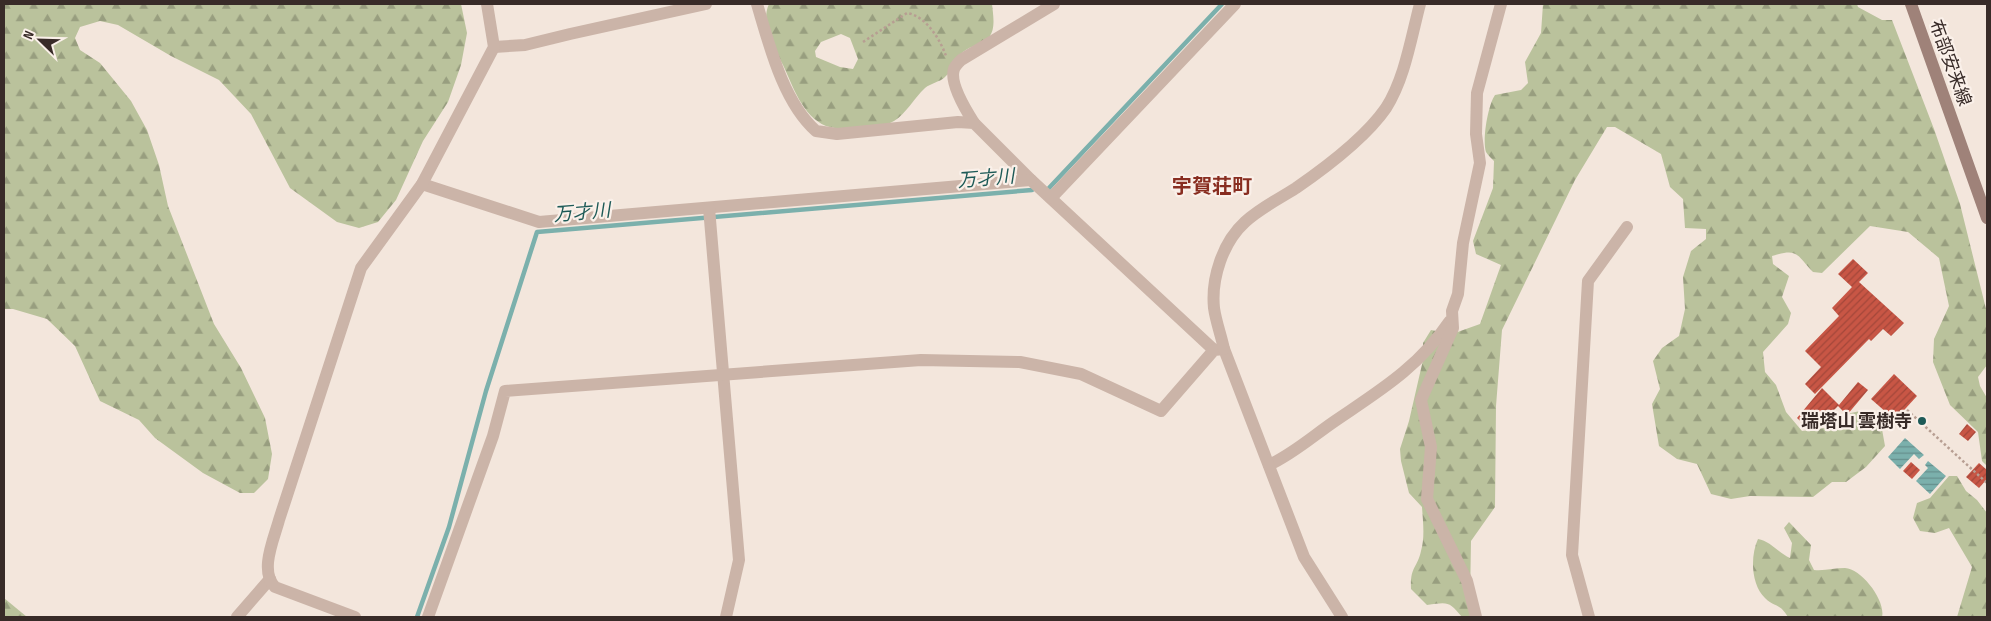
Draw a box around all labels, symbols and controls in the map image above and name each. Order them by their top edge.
north arrow [15,15,65,65]
street label: 布部安来線 [1925,17,1975,109]
text: N [19,28,38,42]
water label: 万才川 [957,165,1017,193]
district label: 宇賀荘町 [1172,175,1252,199]
water label: 万才川 [553,199,613,227]
place label: 瑞塔山 雲樹寺 [1801,411,1912,432]
marker: 瑞塔山 雲樹寺 [1916,415,1928,427]

